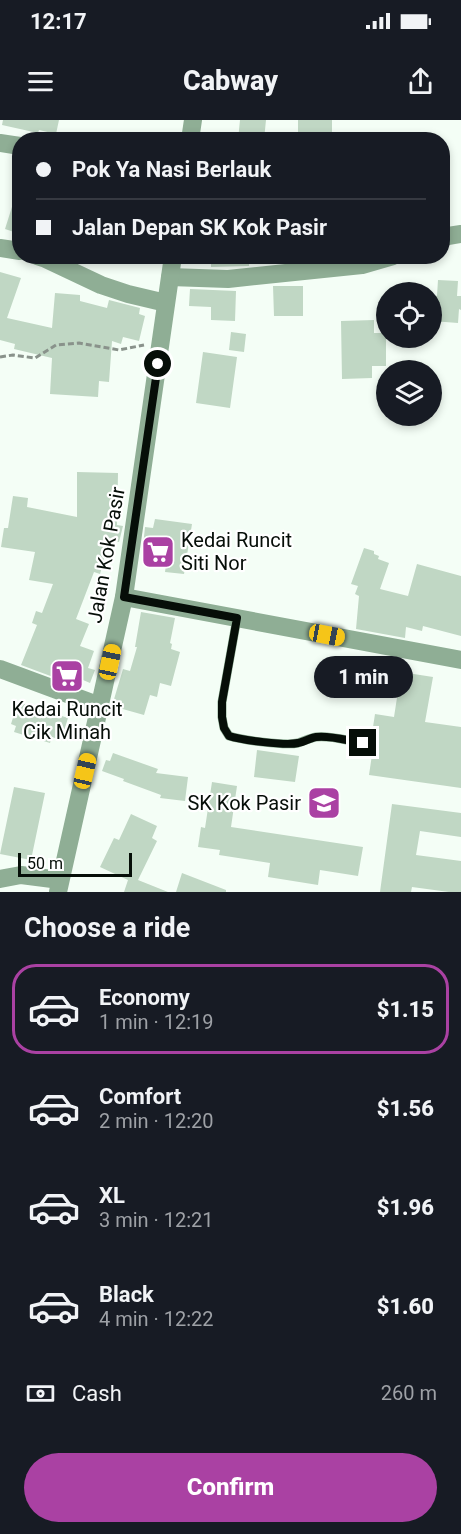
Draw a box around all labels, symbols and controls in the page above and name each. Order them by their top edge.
text: 12:17 [30,9,87,34]
icon: menu [24,65,57,98]
text: Cabway [183,65,278,97]
icon: share [404,65,437,98]
text: Pok Ya Nasi Berlauk [72,157,271,182]
text: Jalan Depan SK Kok Pasir [72,215,327,240]
map controls [376,282,442,426]
button: locate [376,282,442,348]
route start [144,350,171,377]
button: layers [376,360,442,426]
street label: Jalan Kok Pasir [82,485,130,625]
place label: Kedai Runcit Siti Nor [181,528,292,575]
supermarket icon: Kedai Runcit Siti Nor [140,534,176,570]
car [308,623,346,647]
car [97,643,123,681]
callout: 1 min [314,656,412,698]
supermarket icon: Kedai Runcit Cik Minah [49,658,85,694]
text: 1 min [338,665,389,689]
place label: Kedai Runcit Cik Minah [11,697,123,744]
route end [349,729,376,756]
car [72,751,98,791]
school or university icon: SK Kok Pasir [306,785,342,821]
place label: SK Kok Pasir [187,791,301,815]
scale bar [18,850,132,878]
text: 50 m [27,854,63,873]
text: Choose a ride [24,912,190,944]
icon: car [27,982,81,1036]
text: Economy [99,985,190,1010]
text: $1.15 [377,997,434,1022]
text: 1 min · 12:19 [99,1010,214,1034]
icon: car [27,1081,81,1135]
text: Comfort [99,1084,181,1109]
text: $1.56 [377,1096,434,1121]
text: 2 min · 12:20 [99,1109,214,1133]
icon: car [27,1180,81,1234]
text: XL [99,1183,125,1208]
text: $1.96 [377,1195,434,1220]
text: 3 min · 12:21 [99,1208,214,1232]
icon: car [27,1279,81,1333]
text: Black [99,1282,154,1307]
text: $1.60 [377,1294,434,1319]
text: 4 min · 12:22 [99,1307,214,1331]
icon: cash [24,1377,57,1410]
text: Cash [72,1381,122,1406]
text: 260 m [381,1381,437,1405]
button: Confirm [24,1453,437,1522]

